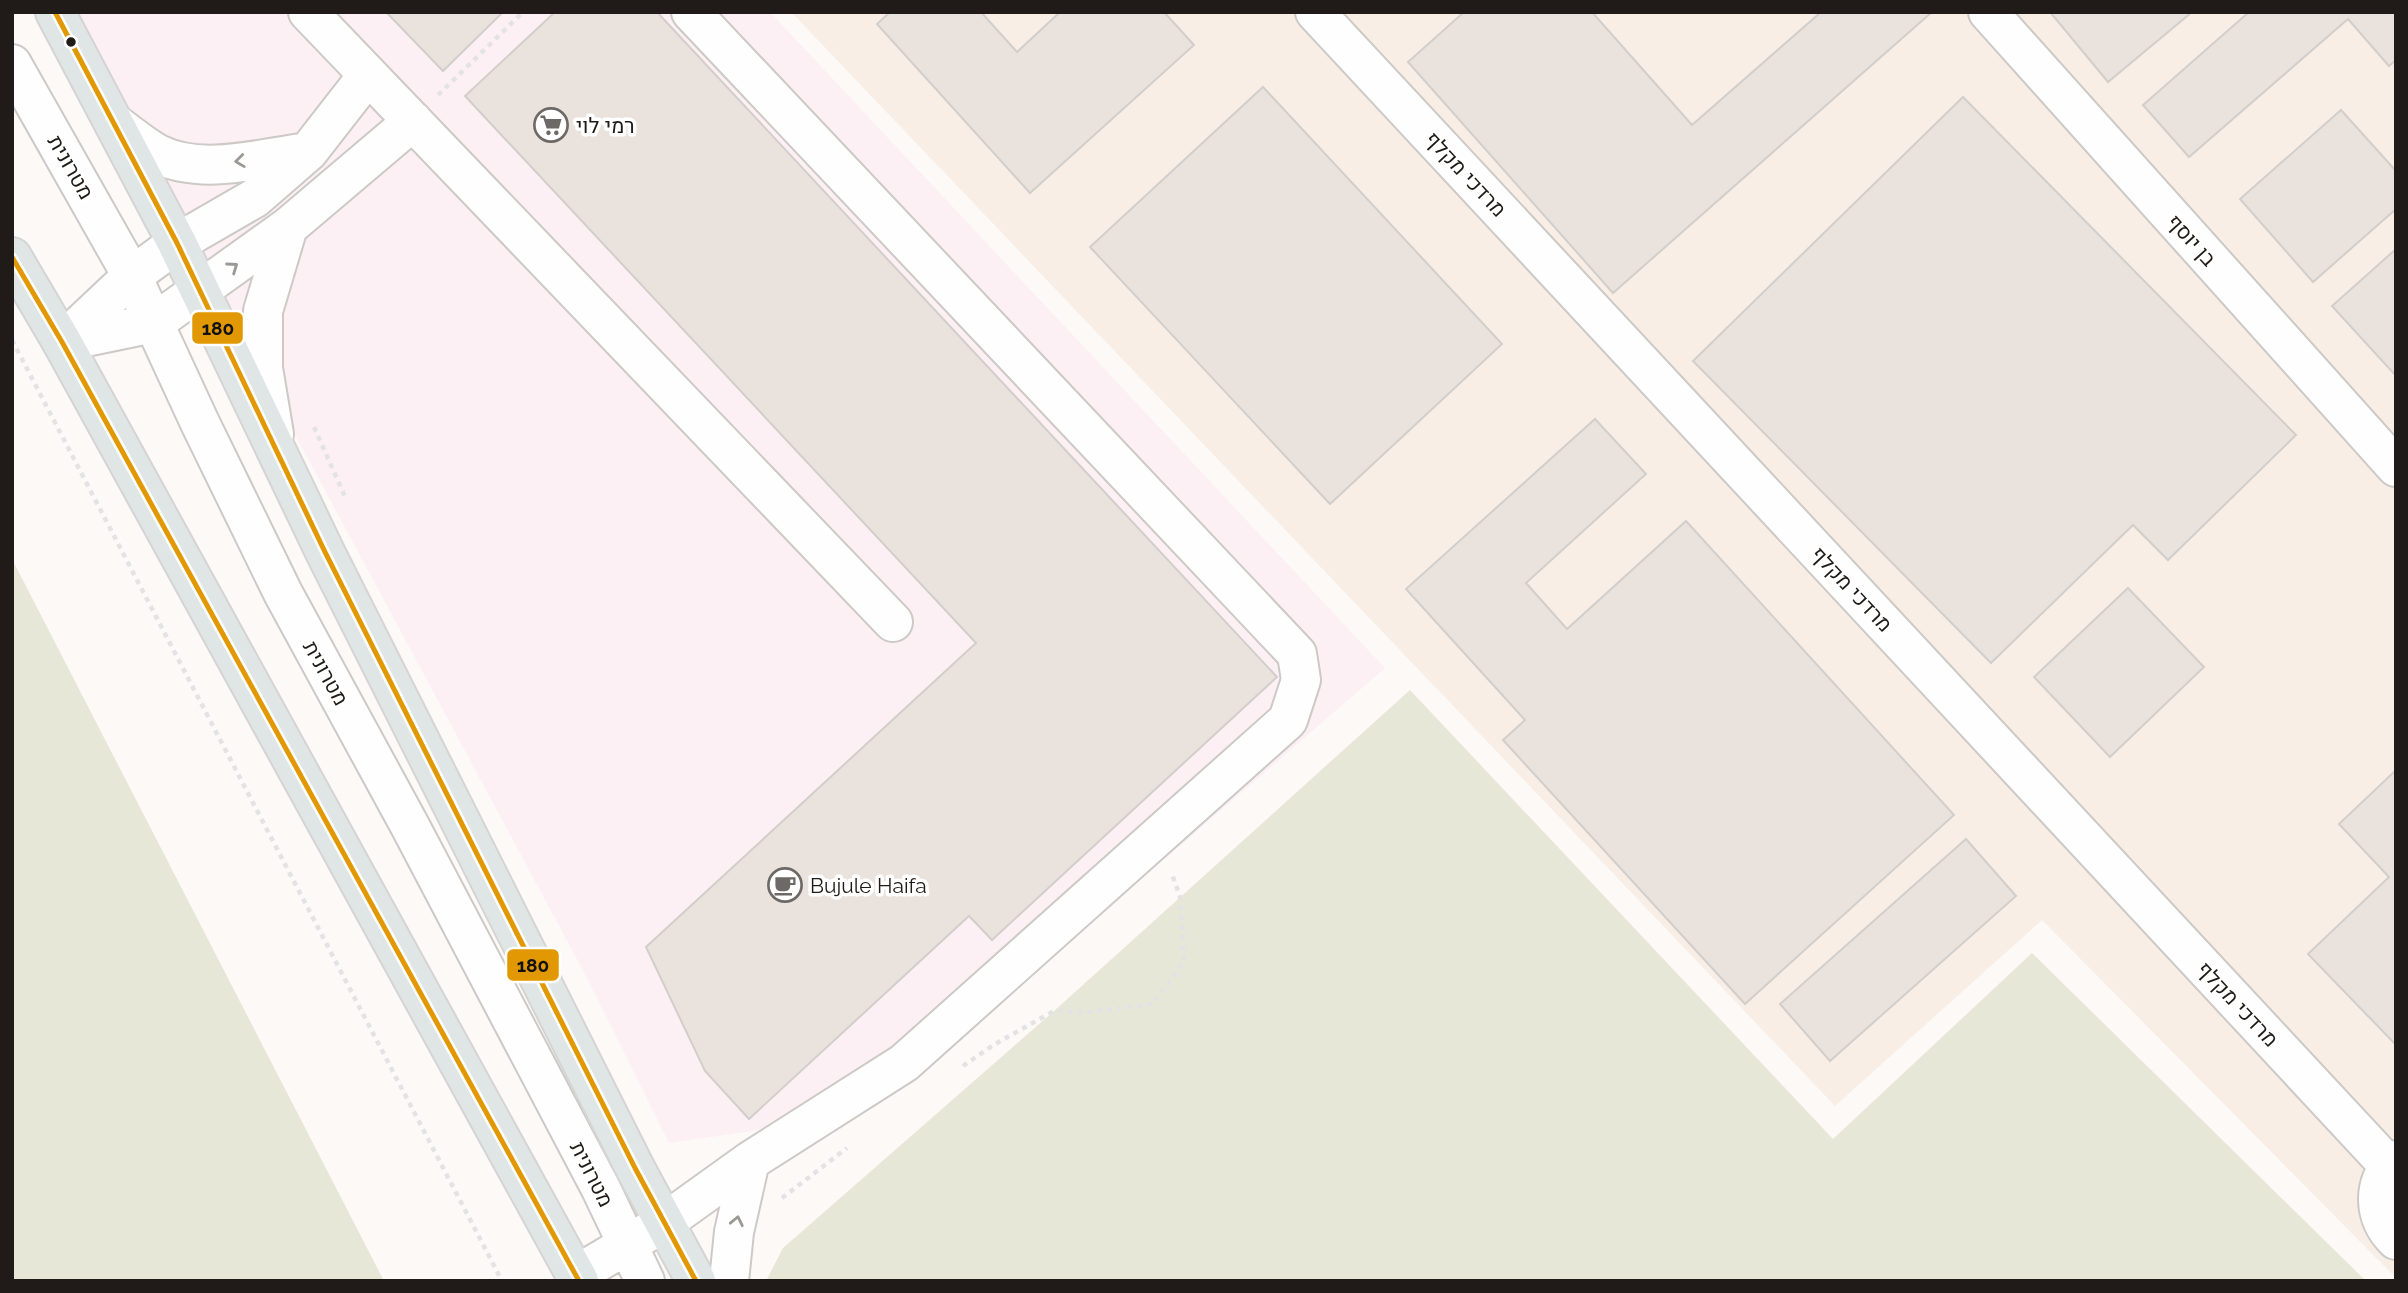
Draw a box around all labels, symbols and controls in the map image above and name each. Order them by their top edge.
unlabelled marker [64,35,78,49]
supermarket icon: רמי לוי [532,106,570,144]
place label: רמי לוי [576,113,635,138]
street label: מרדכי מקלף [1420,126,1512,222]
street label: מטרונית [43,131,99,203]
one-way arrow [234,153,245,168]
street label: בן יוסף [2162,209,2222,271]
one-way arrow [225,263,238,275]
line badge: 180 [191,311,244,345]
text: 180 [202,317,234,339]
street label: מרדכי מקלף [1806,541,1898,637]
street label: מטרונית [298,636,354,710]
cafe icon: Bujule Haifa [766,866,804,904]
place label: Bujule Haifa [810,873,927,898]
line badge: 180 [506,948,560,982]
text: 180 [517,954,549,976]
street label: מרדכי מקלף [2192,956,2284,1052]
street label: מטרונית [565,1137,619,1211]
one-way arrow [729,1215,743,1227]

